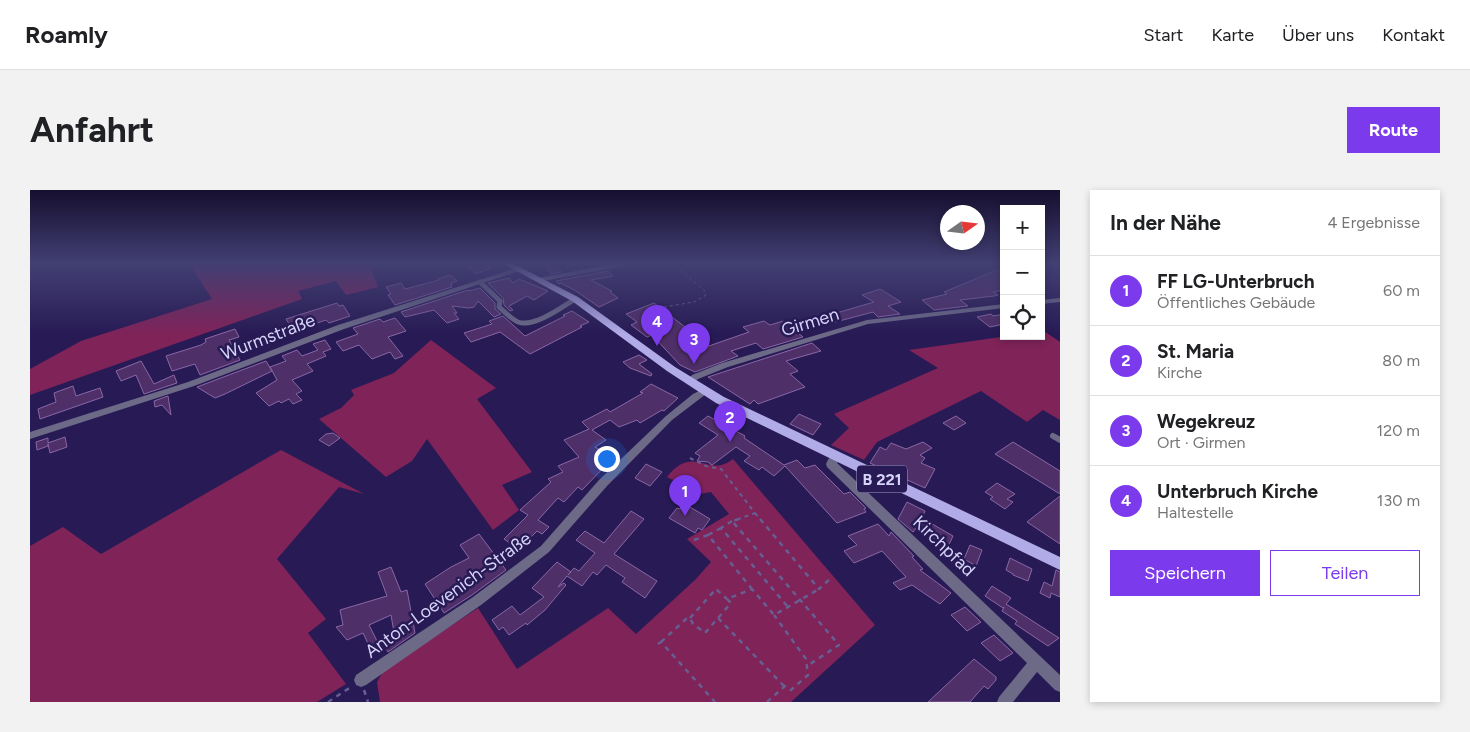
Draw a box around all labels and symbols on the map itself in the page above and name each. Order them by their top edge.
north arrow [940,205,985,250]
street label: Girmen [779,303,841,341]
pin: 4 [641,305,673,346]
street label: Wurmstraße [218,309,318,365]
pin: 3 [678,323,710,364]
pin: 2 [714,401,746,442]
your location [594,446,620,472]
road number: B 221 [857,466,907,492]
pin: 1 [669,475,701,516]
street label: Kirchpfad [908,511,980,581]
street label: Anton-Loevenich-Straße [361,527,535,663]

